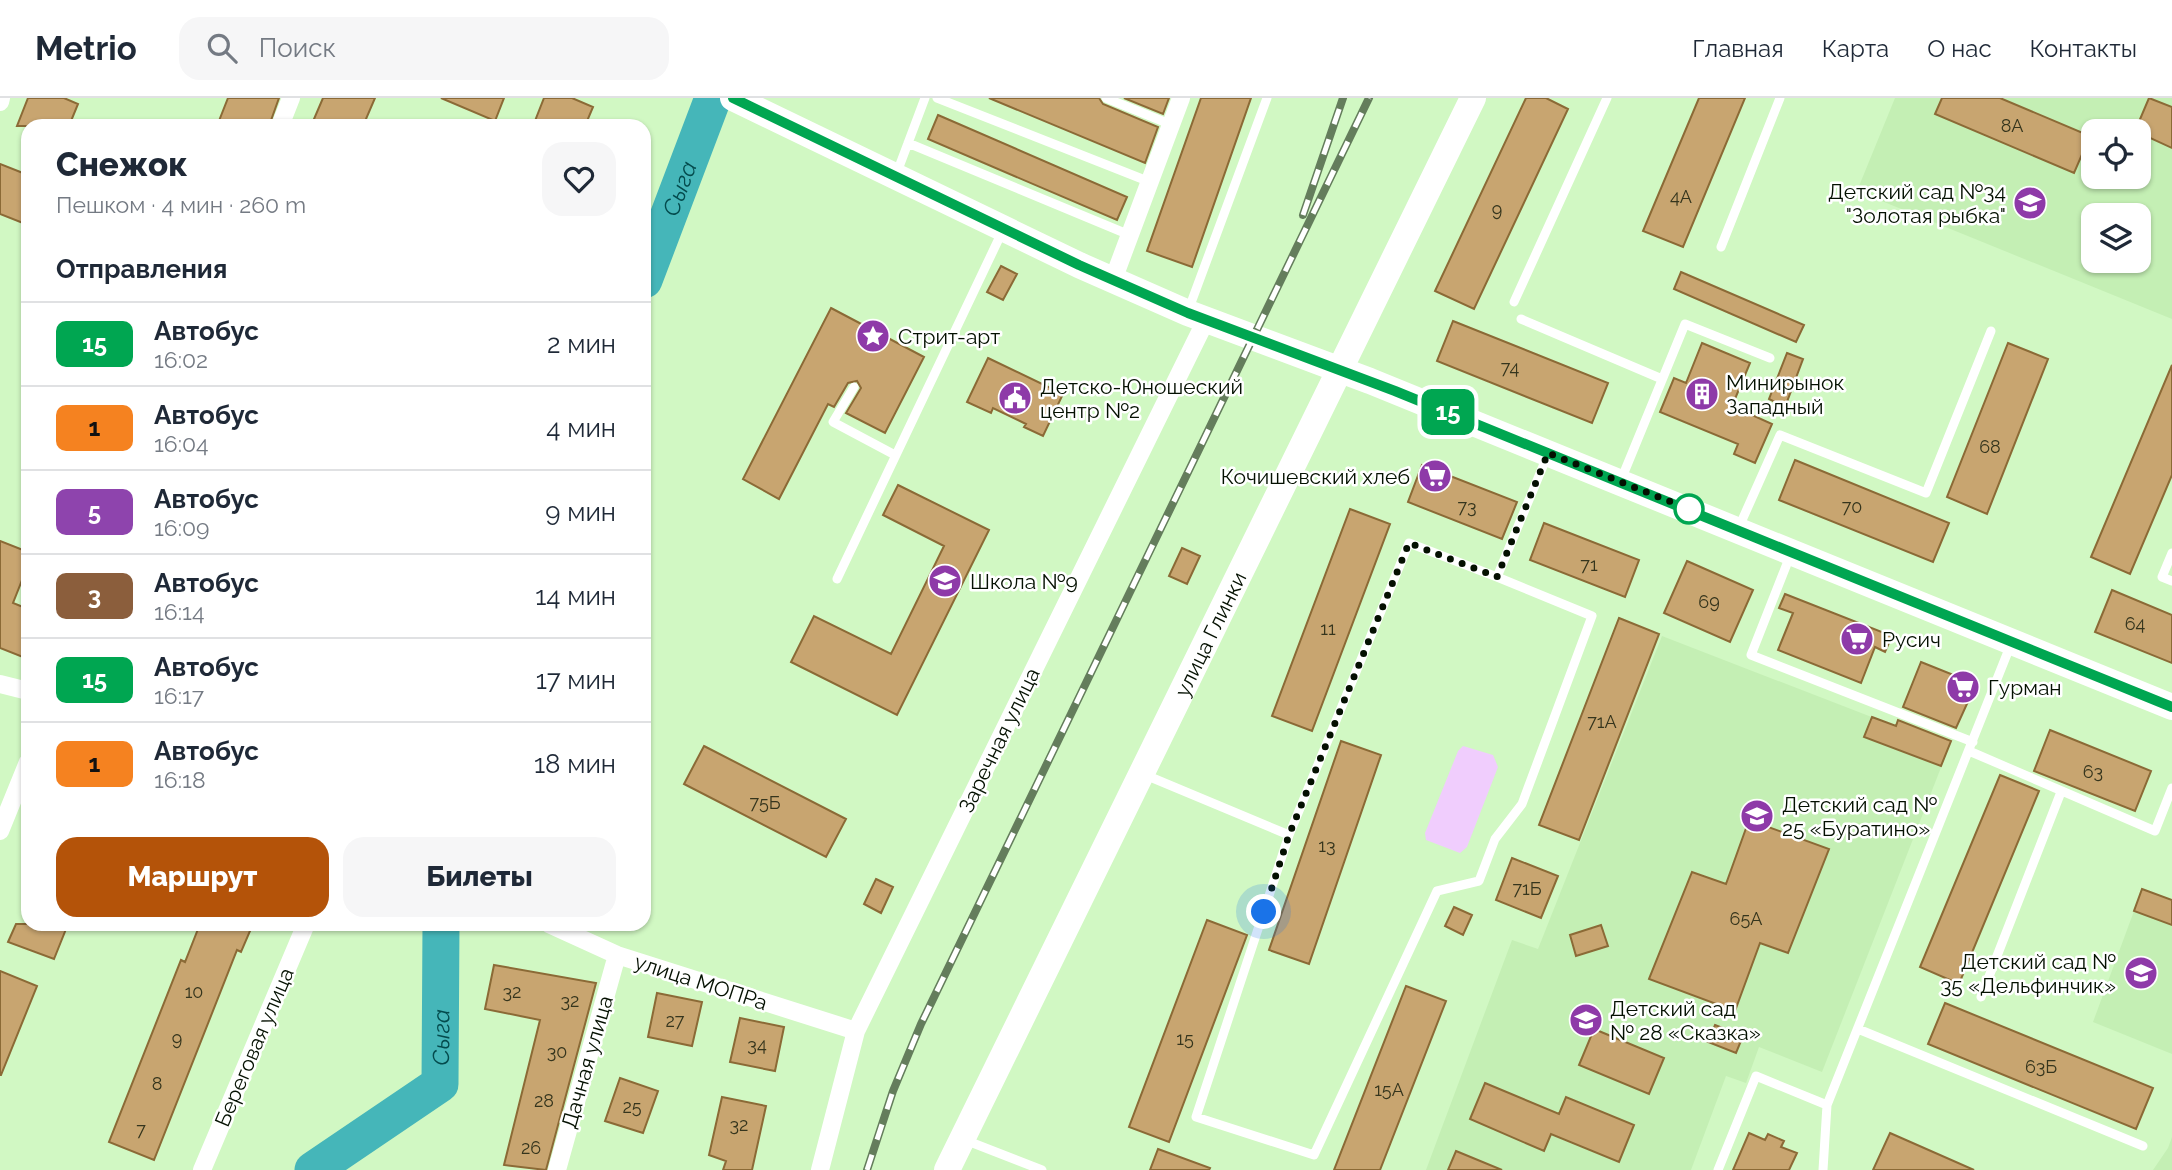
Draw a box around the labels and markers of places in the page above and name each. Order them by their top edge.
place label: Детский сад №34 "Золотая рыбка" [1828,179,2006,228]
school or university icon: Детский сад №34 "Золотая рыбка" [2011,184,2049,222]
place icon: Стрит-арт [854,317,892,355]
place label: Стрит-арт [898,324,1000,349]
place label: Минирынок Западный [1726,370,1845,419]
place label: Детско-Юношеский центр №2 [1040,374,1243,423]
building icon: Минирынок Западный [1683,375,1721,413]
public building icon: Детско-Юношеский центр №2 [996,379,1034,417]
supermarket icon: Кочишевский хлеб [1416,457,1454,495]
place label: Кочишевский хлеб [1221,464,1410,489]
unlabelled marker [1674,494,1704,524]
school or university icon: Школа №9 [926,562,964,600]
place label: Школа №9 [970,569,1078,594]
supermarket icon: Русич [1838,620,1876,658]
place label: Русич [1882,627,1941,652]
supermarket icon: Гурман [1944,668,1982,706]
place label: Гурман [1988,675,2062,700]
place label: Детский сад № 25 «Буратино» [1782,792,1937,841]
school or university icon: Детский сад № 25 «Буратино» [1738,797,1776,835]
place label: Детский сад № 35 «Дельфинчик» [1940,949,2116,998]
school or university icon: Детский сад № 35 «Дельфинчик» [2122,954,2160,992]
place label: Детский сад № 28 «Сказка» [1610,996,1761,1045]
school or university icon: Детский сад № 28 «Сказка» [1567,1001,1605,1039]

